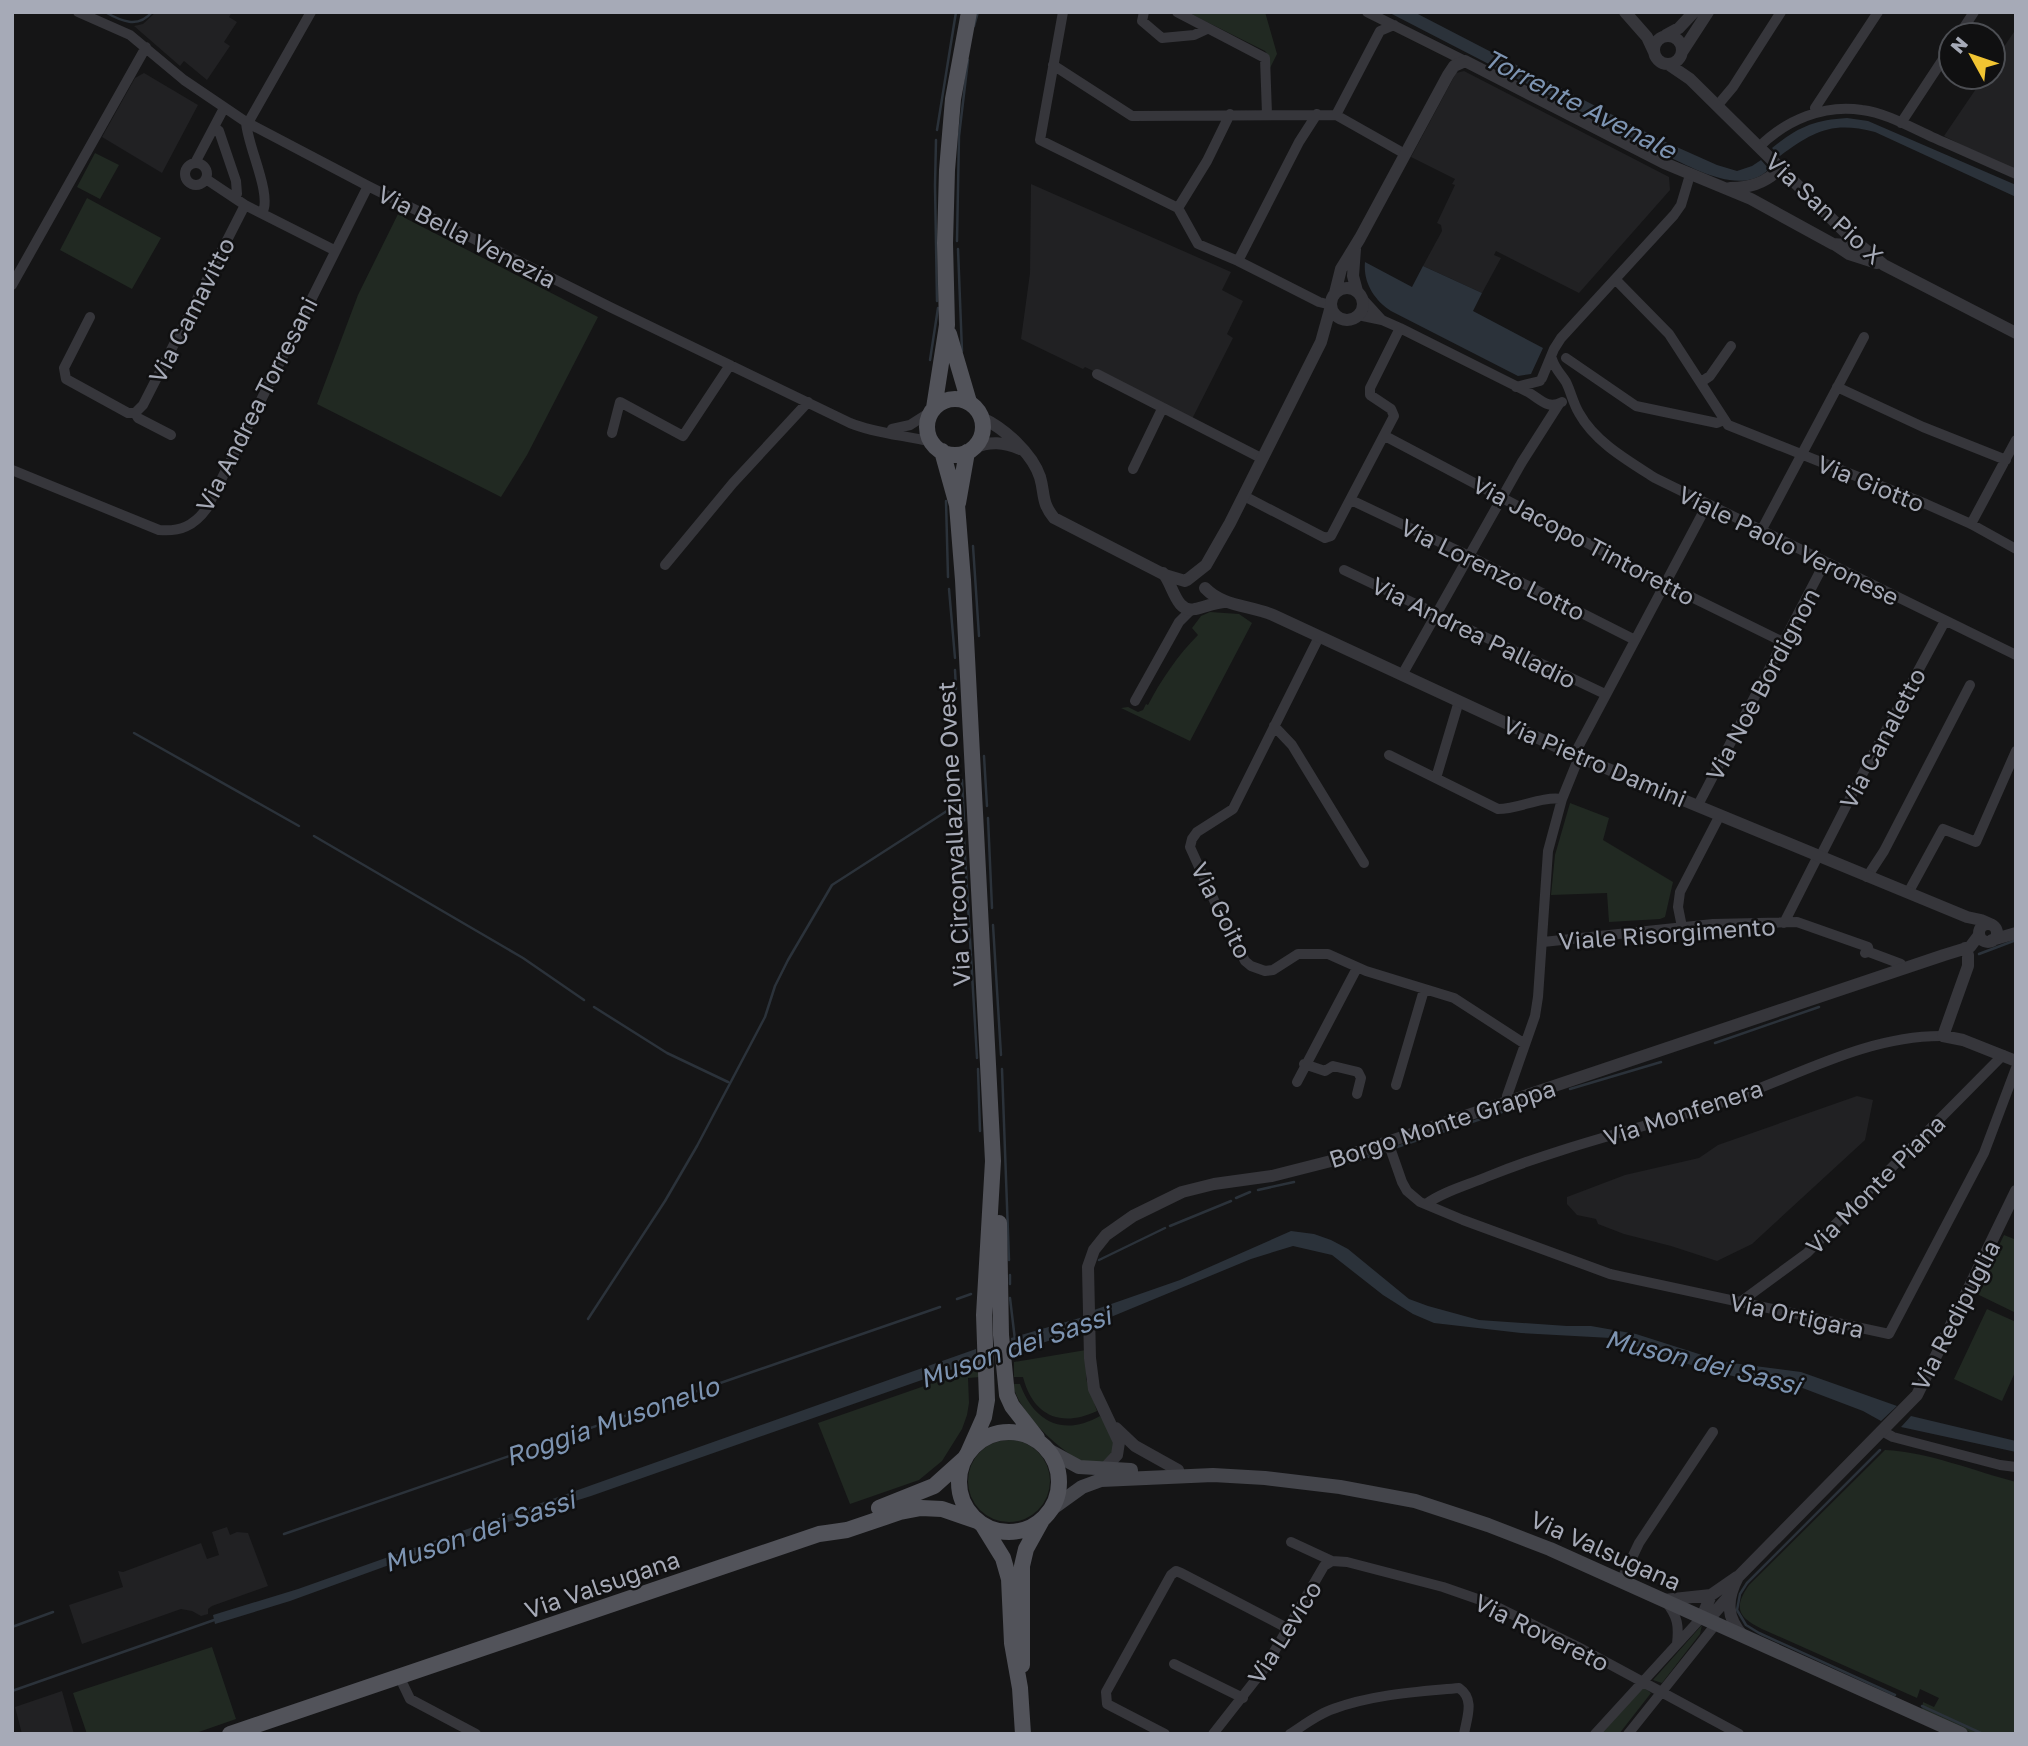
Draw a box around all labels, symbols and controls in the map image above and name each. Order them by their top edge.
north arrow [1937,21,2007,91]
text: N [1945,32,1972,58]
water label: Torrente Avenale [1479,42,1683,167]
street label: Via San Pio X [1760,146,1890,270]
street label: Via Bella Venezia [373,178,561,294]
street label: Via Camavitto [142,232,240,388]
street label: Via Andrea Torresani [189,292,323,516]
street label: Via Giotto [1813,448,1929,518]
street label: Via Jacopo Tintoretto [1468,469,1700,611]
street label: Viale Paolo Veronese [1674,479,1904,611]
street label: Via Lorenzo Lotto [1396,512,1590,626]
street label: Via Andrea Palladio [1367,570,1581,694]
street label: Via Noè Bordignon [1699,583,1825,785]
street label: Via Canaletto [1833,663,1931,813]
street label: Via Circonvallazione Ovest [931,681,975,987]
street label: Via Pietro Damini [1499,709,1691,813]
street label: Via Goito [1186,857,1258,963]
street label: Viale Risorgimento [1558,911,1776,955]
street label: Borgo Monte Grappa [1325,1073,1559,1173]
street label: Via Monfenera [1600,1073,1766,1151]
street label: Via Monte Piana [1799,1108,1951,1260]
street label: Via Redipuglia [1905,1235,2005,1395]
street label: Via Ortigara [1727,1287,1867,1343]
water label: Muson dei Sassi [915,1299,1118,1394]
water label: Muson dei Sassi [1602,1323,1807,1402]
water label: Roggia Musonello [501,1369,724,1472]
water label: Muson dei Sassi [379,1483,582,1578]
street label: Via Valsugana [1526,1504,1686,1596]
street label: Via Valsugana [521,1544,683,1624]
street label: Via Levico [1241,1575,1327,1689]
street label: Via Rovereto [1470,1587,1614,1677]

